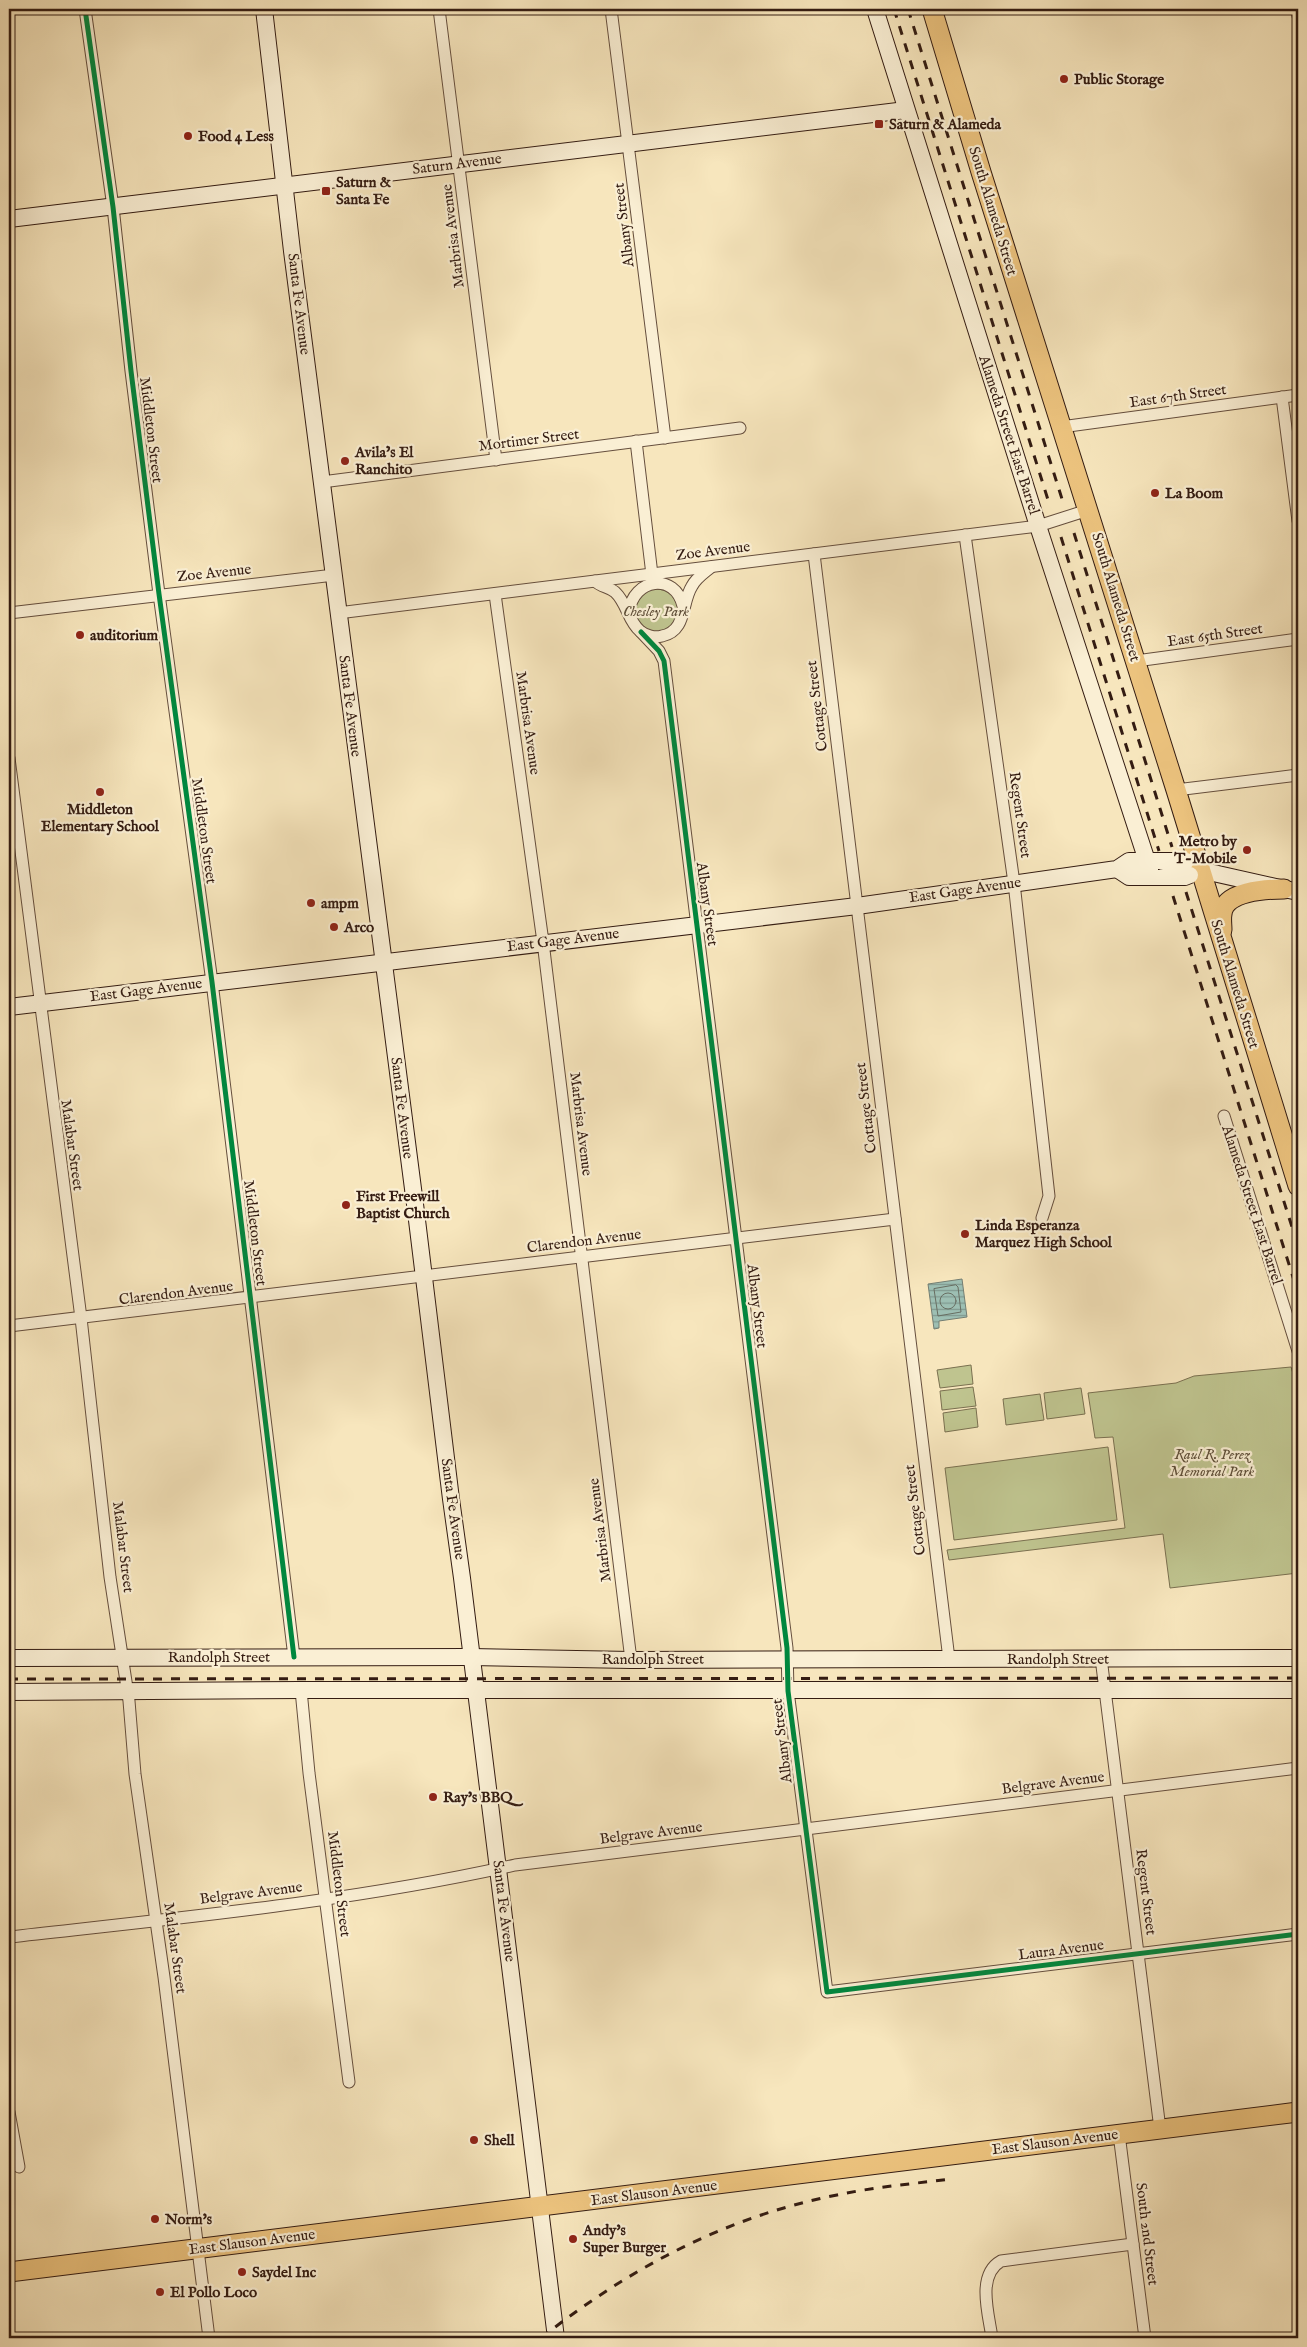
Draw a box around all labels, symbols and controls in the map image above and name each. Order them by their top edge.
place label: Public Storage [1074,70,1164,89]
marker: Public Storage [1058,73,1070,85]
place label: Saturn & Alameda [889,115,1002,134]
marker: Saturn & Alameda [873,118,885,130]
place label: Food 4 Less [198,127,274,146]
marker: Food 4 Less [182,130,194,142]
street label: South Alameda Street [964,144,1022,278]
street label: Saturn Avenue [411,149,503,179]
place label: Saturn & Santa Fe [336,173,392,209]
street label: Albany Street [609,182,639,269]
street label: Marbrisa Avenue [437,183,469,289]
marker: Saturn & Santa Fe [320,185,332,197]
street label: Santa Fe Avenue [283,252,315,356]
street label: Alameda Street East Barrel [974,352,1044,518]
street label: Middleton Street [135,376,167,484]
street label: East 67th Street [1128,380,1228,412]
street label: Mortimer Street [478,424,580,456]
place label: Avila’s El Ranchito [354,443,414,479]
marker: Avila’s El Ranchito [339,455,351,467]
place label: La Boom [1165,484,1224,503]
marker: La Boom [1149,487,1161,499]
street label: South Alameda Street [1087,530,1145,664]
street label: Zoe Avenue [675,537,751,565]
street label: Zoe Avenue [176,560,252,586]
park label: Chesley Park [623,602,689,621]
street label: East 65th Street [1166,619,1264,651]
place label: auditorium [90,626,159,645]
marker: auditorium [74,629,86,641]
street label: Santa Fe Avenue [334,654,366,758]
street label: Cottage Street [802,660,832,752]
street label: Marbrisa Avenue [511,670,545,776]
street label: Regent Street [1005,771,1035,859]
street label: Middleton Street [187,777,221,885]
marker: Middleton Elementary School [94,786,106,798]
place label: Middleton Elementary School [41,800,160,836]
place label: Metro by T-Mobile [1173,832,1238,868]
marker: Metro by T-Mobile [1241,844,1253,856]
street label: Albany Street [692,860,722,947]
street label: East Gage Avenue [908,873,1022,907]
place label: ampm [321,894,359,913]
marker: ampm [305,897,317,909]
street label: South Alameda Street [1206,917,1264,1051]
place label: Arco [343,918,374,937]
marker: Arco [328,921,340,933]
street label: East Gage Avenue [506,924,620,956]
street label: East Gage Avenue [89,974,203,1006]
street label: Santa Fe Avenue [386,1056,418,1160]
street label: Cottage Street [851,1062,881,1154]
street label: Marbrisa Avenue [565,1071,597,1177]
street label: Malabar Street [56,1098,88,1192]
street label: Alameda Street East Barrel [1217,1122,1287,1288]
street label: Middleton Street [239,1179,271,1287]
place label: First Freewill Baptist Church [356,1187,451,1223]
marker: First Freewill Baptist Church [340,1199,352,1211]
place label: Linda Esperanza Marquez High School [975,1216,1113,1252]
street label: Clarendon Avenue [526,1225,642,1257]
marker: Linda Esperanza Marquez High School [959,1228,971,1240]
street label: Albany Street [742,1262,772,1349]
street label: Clarendon Avenue [118,1277,234,1309]
park label: Raul R. Perez Memorial Park [1170,1445,1254,1481]
street label: Santa Fe Avenue [436,1457,470,1561]
street label: Cottage Street [900,1464,930,1556]
street label: Marbrisa Avenue [584,1477,616,1583]
street label: Malabar Street [108,1500,138,1594]
street label: Randolph Street [168,1648,270,1667]
street label: Randolph Street [602,1650,704,1669]
street label: Randolph Street [1007,1650,1109,1669]
street label: Albany Street [767,1698,797,1785]
street label: Belgrave Avenue [1001,1767,1106,1799]
place label: Ray's BBQ [443,1788,523,1807]
marker: Ray's BBQ [427,1791,439,1803]
street label: Belgrave Avenue [599,1817,704,1849]
street label: Middleton Street [323,1830,355,1938]
street label: Regent Street [1131,1848,1161,1936]
street label: Santa Fe Avenue [488,1859,520,1963]
street label: Belgrave Avenue [199,1877,304,1909]
street label: Malabar Street [159,1901,191,1995]
street label: Laura Avenue [1017,1935,1105,1965]
street label: East Slauson Avenue [991,2125,1119,2159]
place label: Shell [484,2131,516,2150]
marker: Shell [468,2134,480,2146]
street label: East Slauson Avenue [590,2176,718,2210]
street label: South 2nd Street [1131,2181,1163,2287]
place label: Norm's [164,2210,213,2229]
marker: Norm's [149,2213,161,2225]
place label: Andy's Super Burger [582,2221,666,2257]
street label: East Slauson Avenue [188,2225,316,2259]
marker: Andy's Super Burger [567,2233,579,2245]
place label: Saydel Inc [252,2263,317,2282]
marker: Saydel Inc [236,2266,248,2278]
place label: El Pollo Loco [170,2283,257,2302]
marker: El Pollo Loco [154,2286,166,2298]

